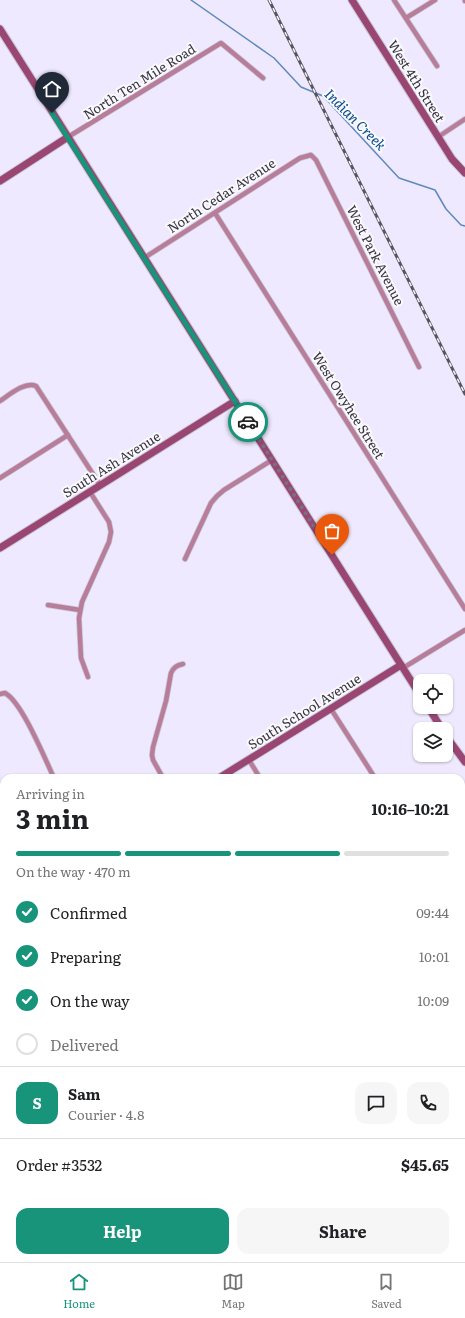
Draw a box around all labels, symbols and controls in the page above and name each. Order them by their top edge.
street label: West 4th Street [384,36,450,127]
street label: North Ten Mile Road [79,39,199,123]
pin [35,72,69,113]
icon: home [41,78,63,100]
water label: Indian Creek [321,84,391,154]
street label: North Cedar Avenue [163,153,279,237]
street label: West Park Avenue [343,202,410,309]
street label: West Owyhee Street [308,348,390,463]
courier [228,402,268,442]
icon: car [237,411,259,433]
street label: South Ash Avenue [59,426,164,502]
pin [315,514,349,555]
icon: bag [321,520,343,542]
street label: South School Avenue [244,668,364,754]
map controls [413,674,453,762]
button: locate [413,674,453,714]
button: layers [413,722,453,762]
text: Arriving in [16,784,85,803]
text: 10:16–10:21 [372,797,449,820]
text: 3 min [16,798,89,837]
text: On the way · 470 m [16,862,131,881]
icon: check [16,901,38,923]
text: Confirmed [50,901,127,924]
text: 09:44 [416,903,449,922]
icon: check [16,945,38,967]
text: Preparing [50,945,121,968]
text: 10:01 [419,947,449,966]
icon: check [16,989,38,1011]
text: On the way [50,989,130,1012]
text: 10:09 [418,991,449,1010]
text: Delivered [50,1033,119,1056]
text: Sam [68,1082,101,1105]
button: chat [355,1082,397,1124]
button: phone [407,1082,449,1124]
text: S [32,1091,42,1114]
text: Courier · 4.8 [68,1105,144,1124]
text: Order #3532 [16,1153,102,1176]
text: $45.65 [401,1153,449,1176]
button: Help [16,1208,229,1254]
button: Share [237,1208,449,1254]
tab: Home [63,1271,95,1311]
tab: Map [221,1271,245,1311]
tab: Saved [371,1271,402,1311]

